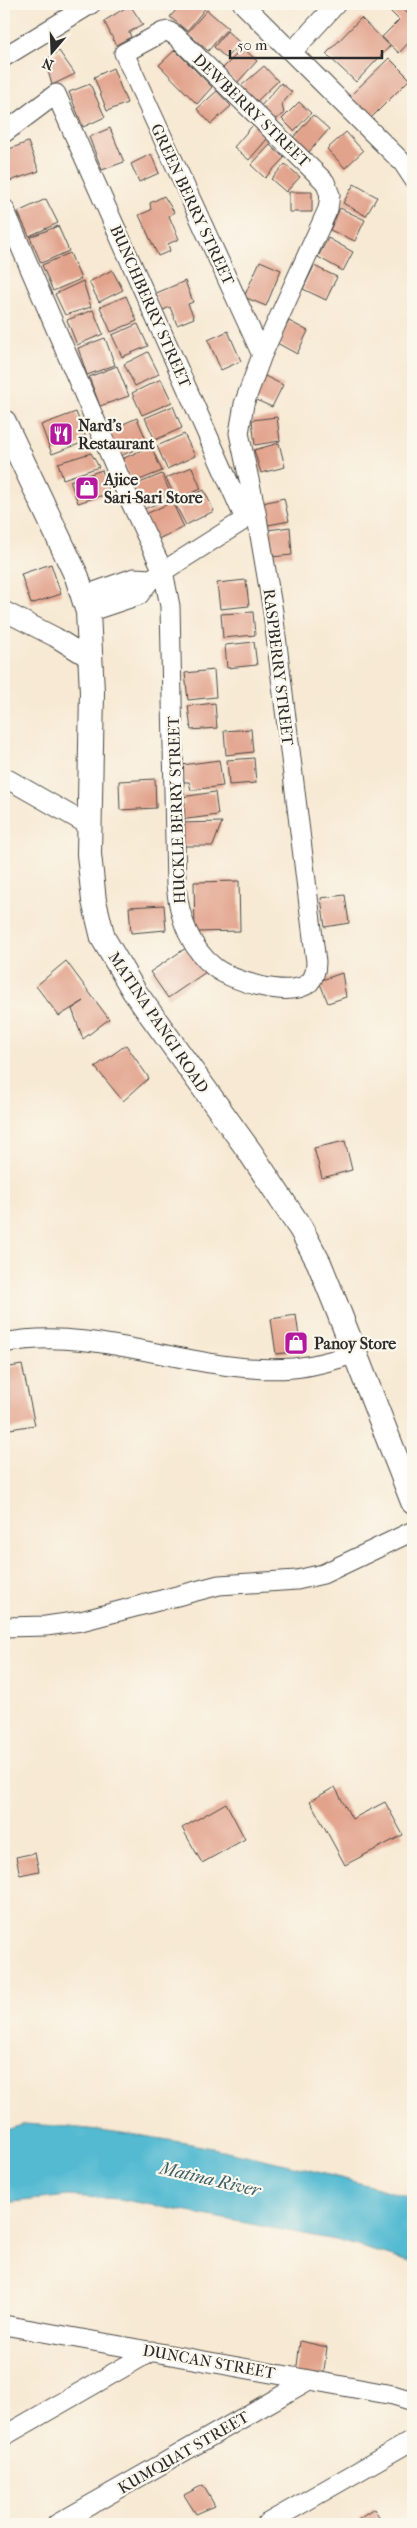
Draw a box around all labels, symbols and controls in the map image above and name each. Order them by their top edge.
north arrow [28,28,78,78]
scale bar [230,28,382,60]
text: 50 m [237,36,268,54]
street label: DEWBERRY STREET [189,50,314,171]
text: N [40,54,56,74]
street label: GREEN BERRY STREET [147,121,238,288]
street label: BUNCHBERRY STREET [106,222,195,391]
place label: Nard's Restaurant [78,416,155,453]
restaurant icon: Nard's Restaurant [48,421,74,447]
place label: Ajice Sari-Sari Store [103,470,203,507]
shop icon: Ajice Sari-Sari Store [74,475,100,501]
street label: RASPBERRY STREET [259,588,298,747]
street label: HUCKLE BERRY STREET [164,716,189,904]
street label: MATINA PANGI ROAD [104,948,213,1096]
shop icon: Panoy Store [283,1330,309,1356]
place label: Panoy Store [314,1334,396,1354]
water label: Matina River [156,2157,264,2202]
street label: DUNCAN STREET [141,2340,277,2383]
street label: KUMQUAT STREET [114,2407,252,2498]

